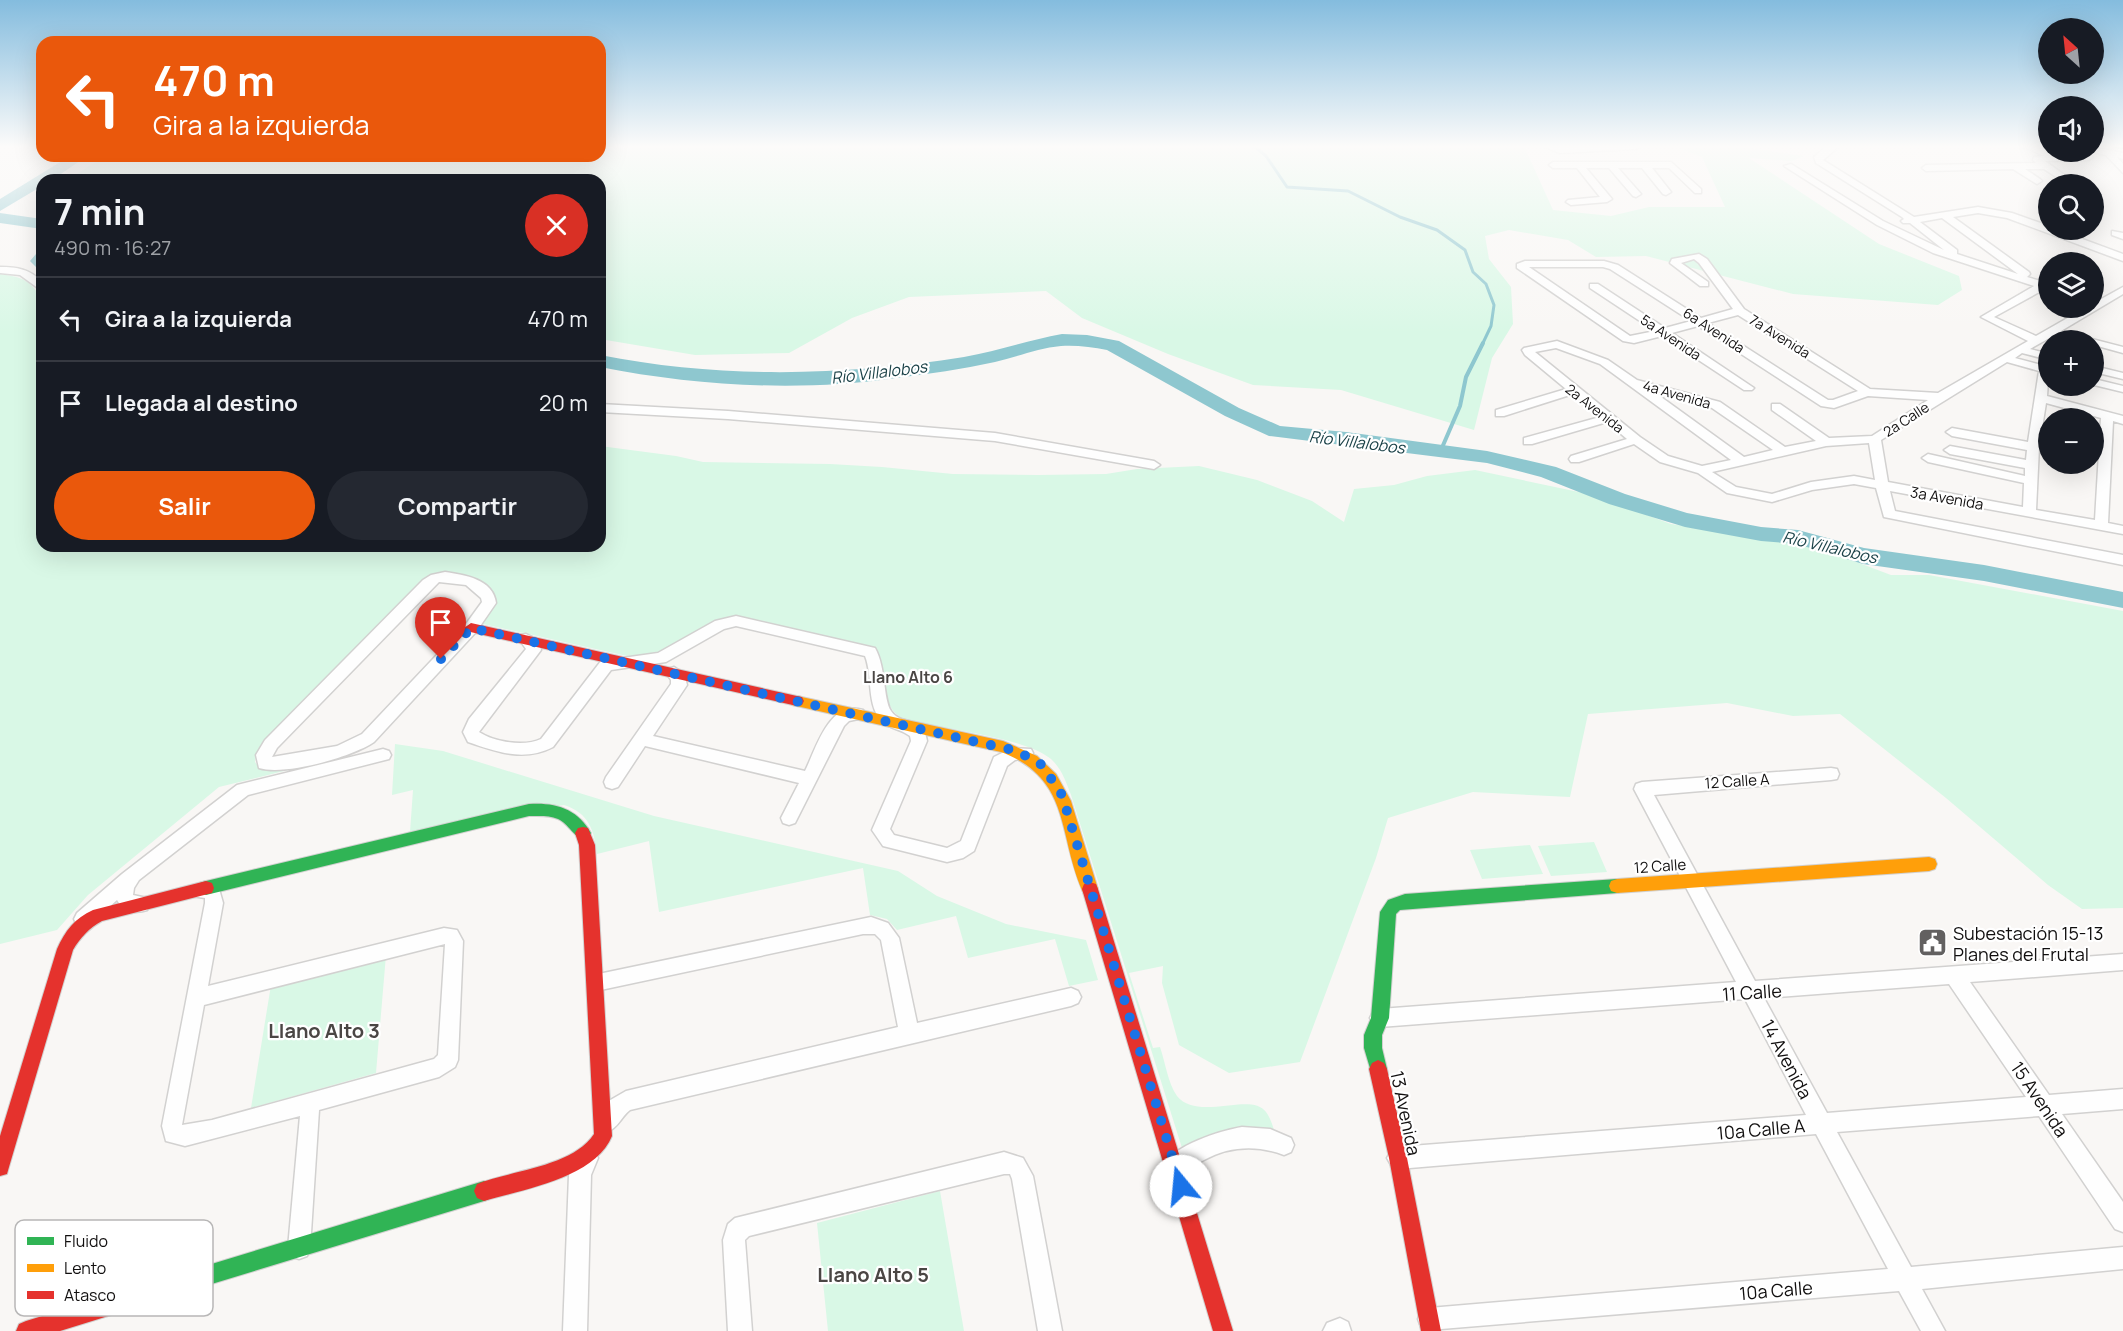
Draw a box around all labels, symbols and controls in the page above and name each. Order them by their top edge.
north arrow [2038,18,2104,84]
map controls [2038,18,2104,474]
text: 470 m [153,51,275,109]
icon: left [54,60,132,138]
button: sound [2038,96,2104,162]
text: Gira a la izquierda [153,106,369,143]
button: search [2038,174,2104,240]
text: 7 min [54,187,145,236]
button: close [525,194,588,257]
text: 490 m · 16:27 [54,234,171,261]
button: layers [2038,252,2104,318]
icon: left [54,303,87,336]
street label: 6a Avenida [1679,303,1749,357]
text: Gira a la izquierda [105,304,292,334]
text: 470 m [528,304,588,334]
street label: 5a Avenida [1637,310,1705,364]
street label: 7a Avenida [1746,310,1814,362]
button: + [2038,330,2104,396]
water label: Río Villalobos [830,355,930,389]
street label: 4a Avenida [1641,375,1713,413]
street label: 2a Avenida [1562,379,1628,437]
icon: arrive [54,387,87,420]
text: Llegada al destino [105,388,298,418]
text: 20 m [539,388,588,418]
street label: 2a Calle [1879,397,1933,441]
button: − [2038,408,2104,474]
water label: Río Villalobos [1308,425,1408,459]
button: Salir [54,471,315,540]
button: Compartir [327,471,588,540]
street label: 3a Avenida [1909,481,1985,515]
water label: Río Villalobos [1781,525,1881,569]
pin [415,597,466,659]
icon: arrive [424,606,457,639]
district label: Llano Alto 6 [863,666,953,688]
street label: 12 Calle A [1704,768,1771,794]
street label: 12 Calle [1633,854,1687,878]
place label: Subestación 15-13 Planes del Frutal [1953,921,2103,966]
public building icon: Subestación 15-13 Planes del Frutal [1916,927,1948,959]
street label: 11 Calle [1722,978,1782,1006]
street label: 14 Avenida [1756,1015,1818,1103]
district label: Llano Alto 3 [268,1017,380,1044]
street label: 15 Avenida [2006,1057,2074,1141]
street label: 13 Avenida [1385,1069,1427,1157]
street label: 10a Calle A [1716,1113,1807,1145]
position arrow [1149,1154,1213,1218]
legend [15,1220,213,1316]
text: Fluido [64,1230,108,1252]
text: Lento [64,1257,106,1279]
district label: Llano Alto 5 [817,1261,929,1288]
street label: 10a Calle [1738,1275,1814,1305]
text: Atasco [64,1284,116,1306]

